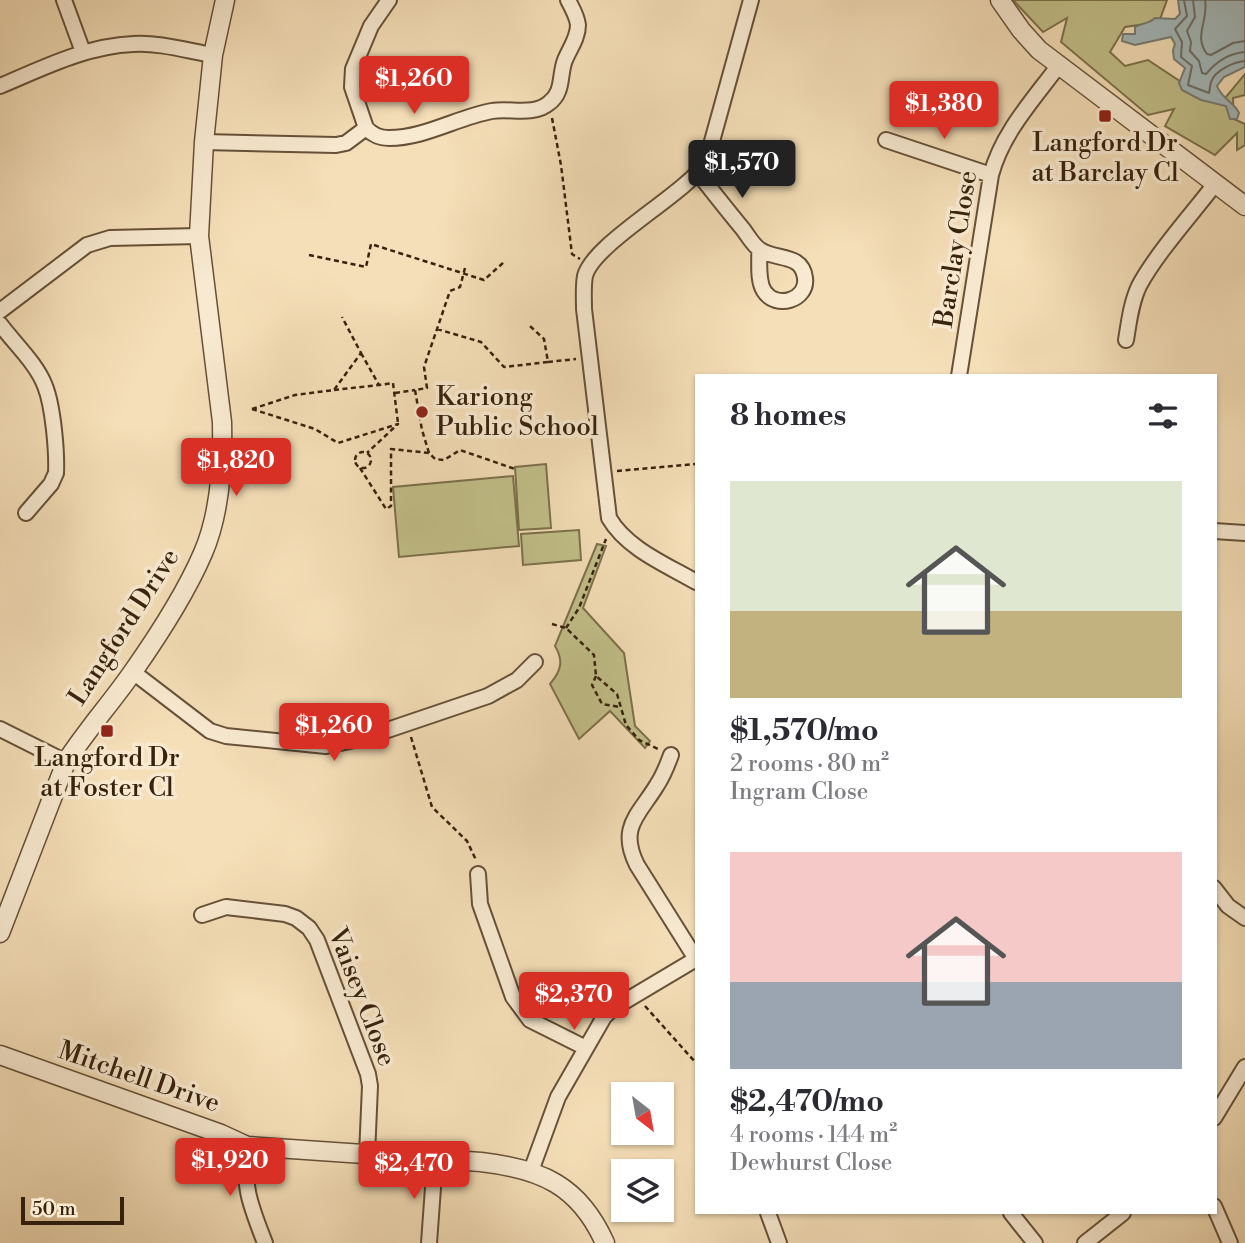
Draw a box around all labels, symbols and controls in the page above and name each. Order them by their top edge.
pin: $1,260 [357,57,471,116]
text: $1,260 [375,65,453,93]
pin: $1,380 [887,82,1001,141]
text: $1,380 [905,90,983,118]
marker: Langford Dr at Barclay Cl [1097,108,1113,124]
place label: Langford Dr at Barclay Cl [1031,127,1179,189]
pin: $1,570 [685,140,799,200]
text: $1,570 [704,149,780,177]
street label: Barclay Close [928,168,984,331]
place label: Kariong Public School [436,381,599,443]
text: 8 homes [730,397,846,435]
icon: filters [1144,397,1182,435]
marker: Kariong Public School [414,404,430,420]
pin: $1,820 [179,438,293,498]
text: $1,820 [197,447,275,475]
icon: home [893,527,1019,653]
street label: Langford Drive [62,543,186,711]
pin: $1,260 [277,704,391,763]
text: $1,260 [295,712,373,740]
text: $1,570/mo [730,712,879,750]
marker: Langford Dr at Foster Cl [99,723,115,739]
place label: Langford Dr at Foster Cl [34,742,180,804]
text: 2 rooms · 80 m² [730,750,889,778]
text: Ingram Close [730,778,868,806]
icon: home [893,898,1019,1024]
street label: Vaisey Close [321,923,403,1071]
pin: $2,370 [517,972,631,1032]
text: $2,370 [535,981,613,1009]
street label: Mitchell Drive [54,1034,224,1120]
north arrow [611,1082,674,1144]
map controls [611,1082,674,1222]
text: $2,470/mo [730,1083,884,1121]
text: 4 rooms · 144 m² [730,1121,897,1149]
pin: $1,920 [173,1138,287,1198]
pin: $2,470 [357,1142,471,1201]
text: $1,920 [191,1147,269,1175]
text: Dewhurst Close [730,1149,892,1177]
text: $2,470 [374,1150,454,1178]
button: layers [611,1159,674,1222]
scale bar [21,1194,124,1226]
text: 50 m [32,1197,76,1221]

